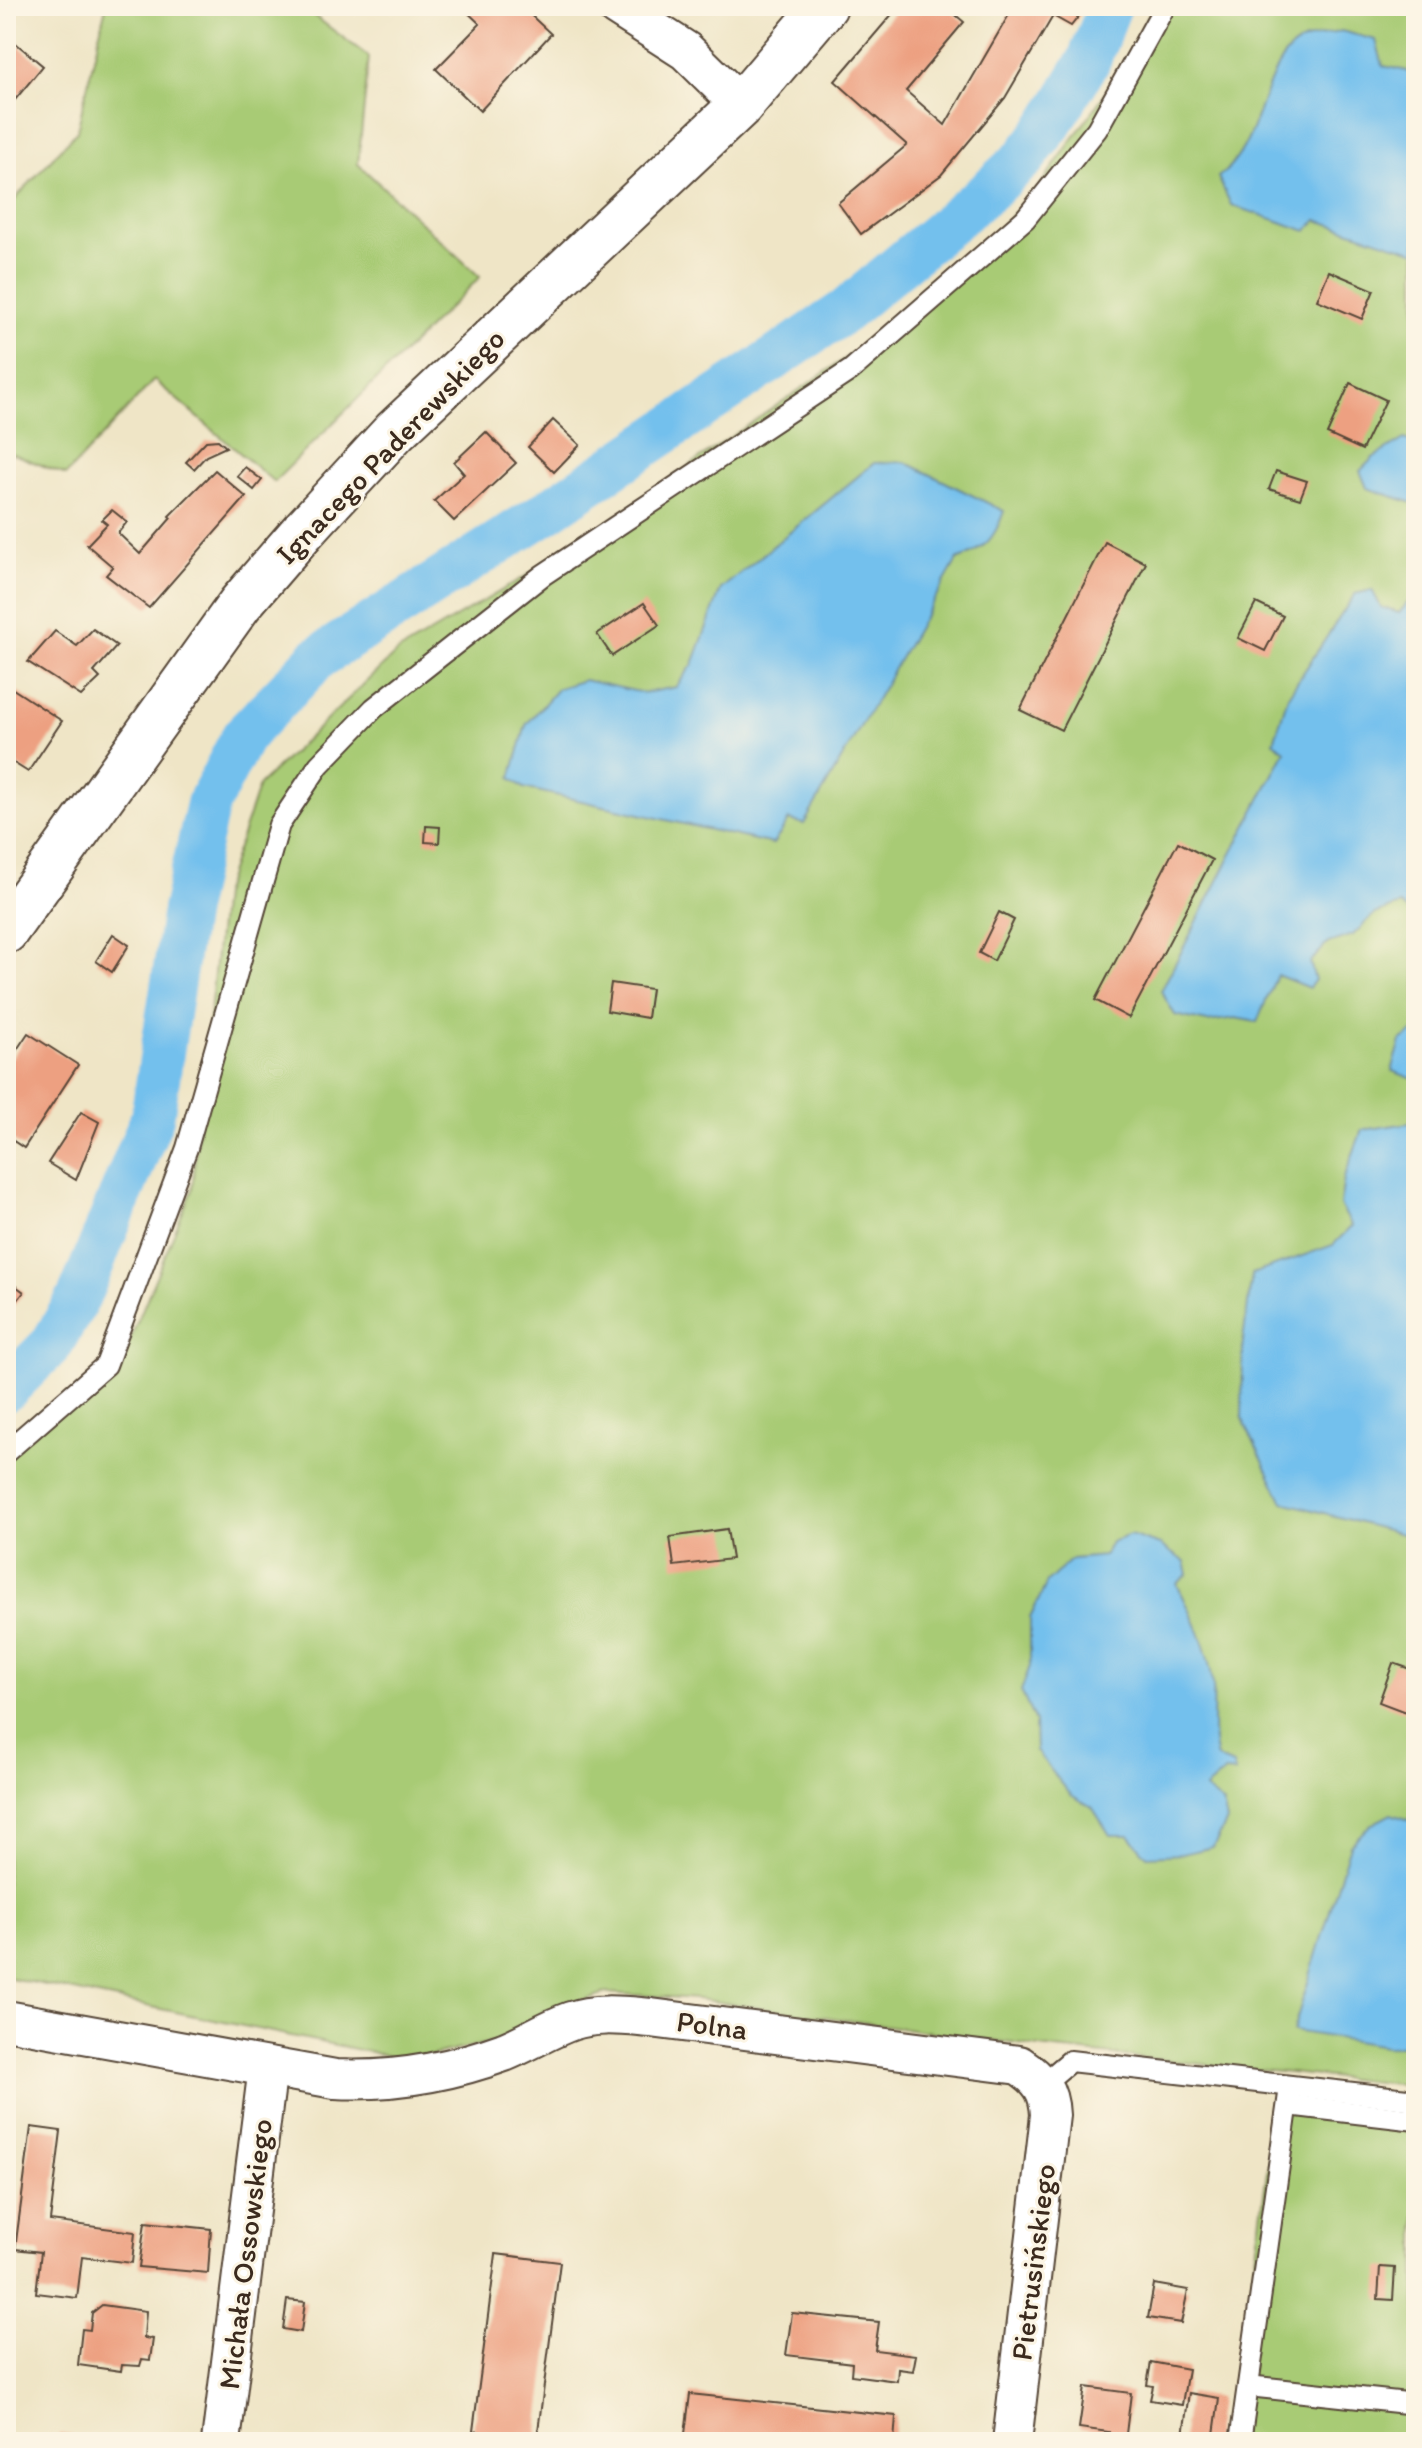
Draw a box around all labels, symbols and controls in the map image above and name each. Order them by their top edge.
street label: Ignacego Paderewskiego [268,320,512,572]
street label: Polna [675,2002,750,2048]
street label: Michała Ossowskiego [210,2117,280,2391]
street label: Pietrusińskiego [1003,2161,1063,2363]

